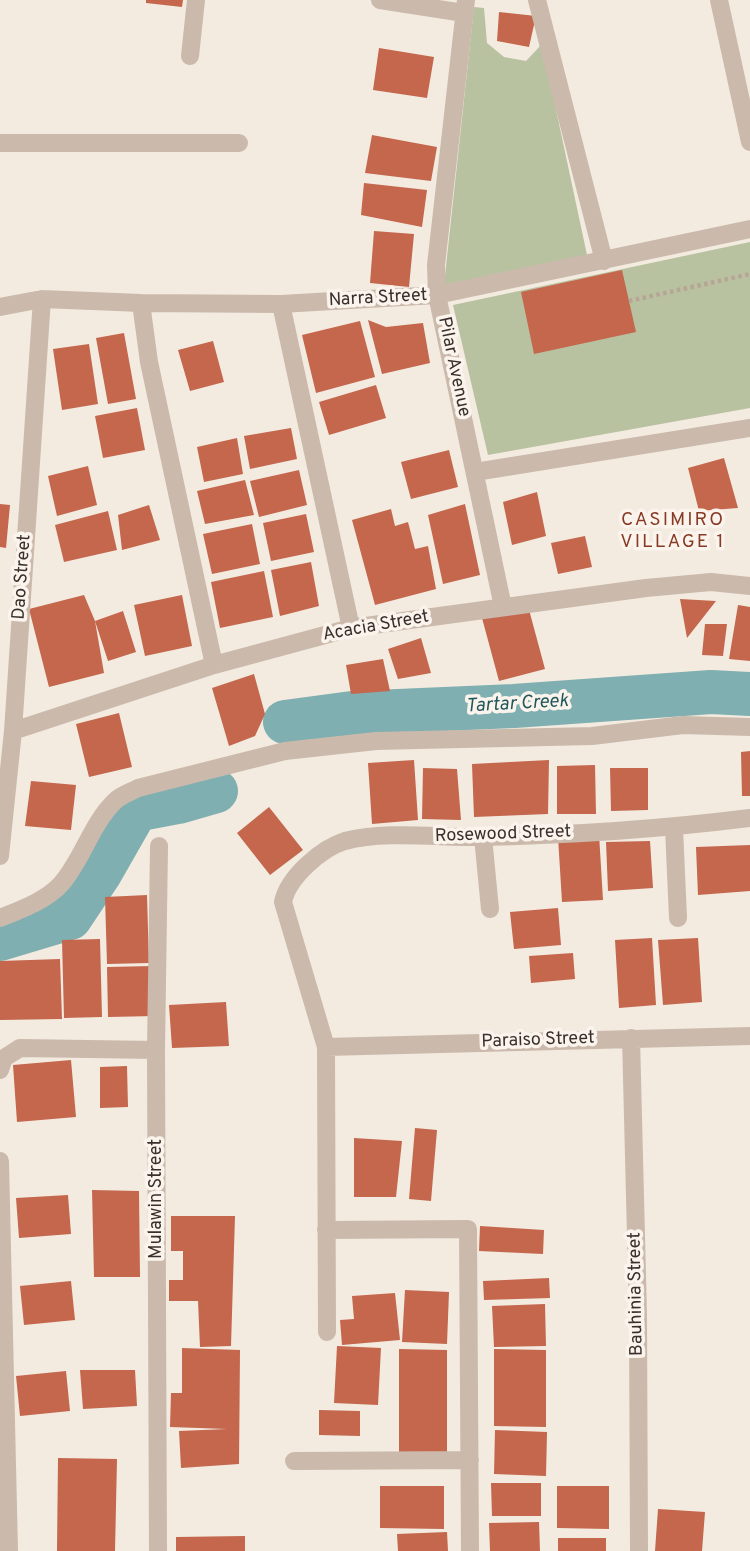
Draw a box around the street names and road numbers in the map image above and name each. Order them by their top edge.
street label: Narra Street [328,286,428,312]
street label: Pilar Avenue [432,315,474,419]
street label: Dao Street [9,534,37,620]
street label: Acacia Street [321,607,431,647]
street label: Rosewood Street [434,822,572,848]
street label: Paraiso Street [481,1028,595,1054]
street label: Mulawin Street [146,1139,168,1259]
street label: Bauhinia Street [625,1232,649,1356]

